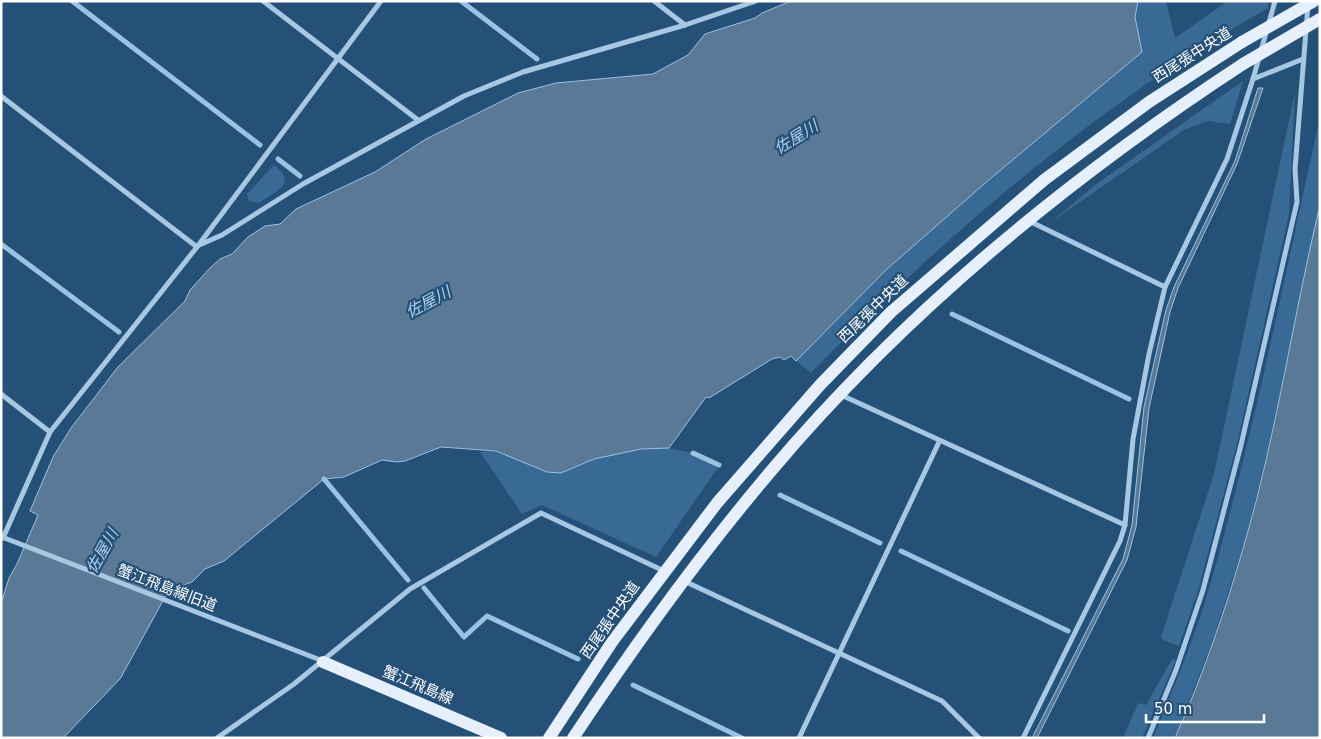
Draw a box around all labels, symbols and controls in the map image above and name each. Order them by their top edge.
street label: 西尾張中央道 [1149,24,1235,86]
water label: 佐屋川 [771,115,823,158]
street label: 西尾張中央道 [834,271,912,347]
water label: 佐屋川 [402,281,455,322]
water label: 佐屋川 [82,524,123,577]
street label: 蟹江飛島線旧道 [115,561,219,615]
street label: 西尾張中央道 [577,578,643,662]
street label: 蟹江飛島線 [380,662,456,708]
scale bar [1146,692,1264,724]
text: 50 m [1154,700,1192,718]

